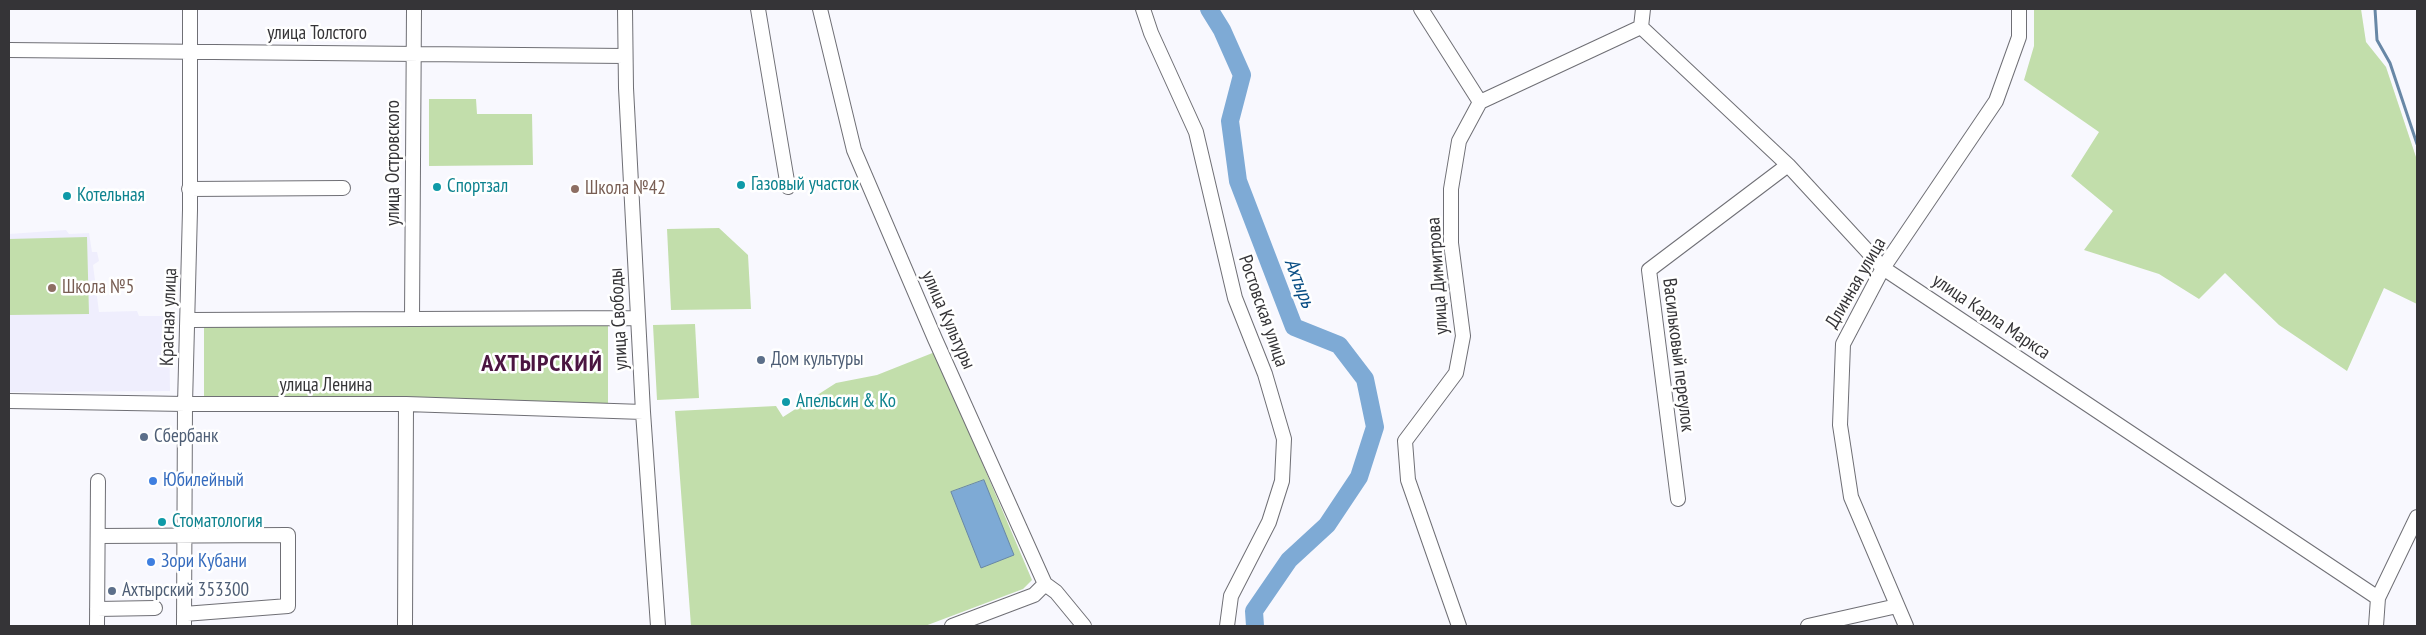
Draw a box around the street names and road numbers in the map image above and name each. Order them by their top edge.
street label: улица Толстого [267,23,367,45]
street label: улица Островского [383,100,405,226]
street label: улица Димитрова [1423,216,1453,336]
street label: Длинная улица [1821,234,1891,332]
street label: Ростовская улица [1233,252,1293,370]
street label: улица Свободы [605,267,633,371]
street label: улица Культуры [916,267,980,373]
street label: Красная улица [156,268,182,366]
street label: улица Карла Маркса [1928,269,2054,365]
street label: Васильковый переулок [1657,277,1699,433]
street label: улица Ленина [280,375,372,397]

